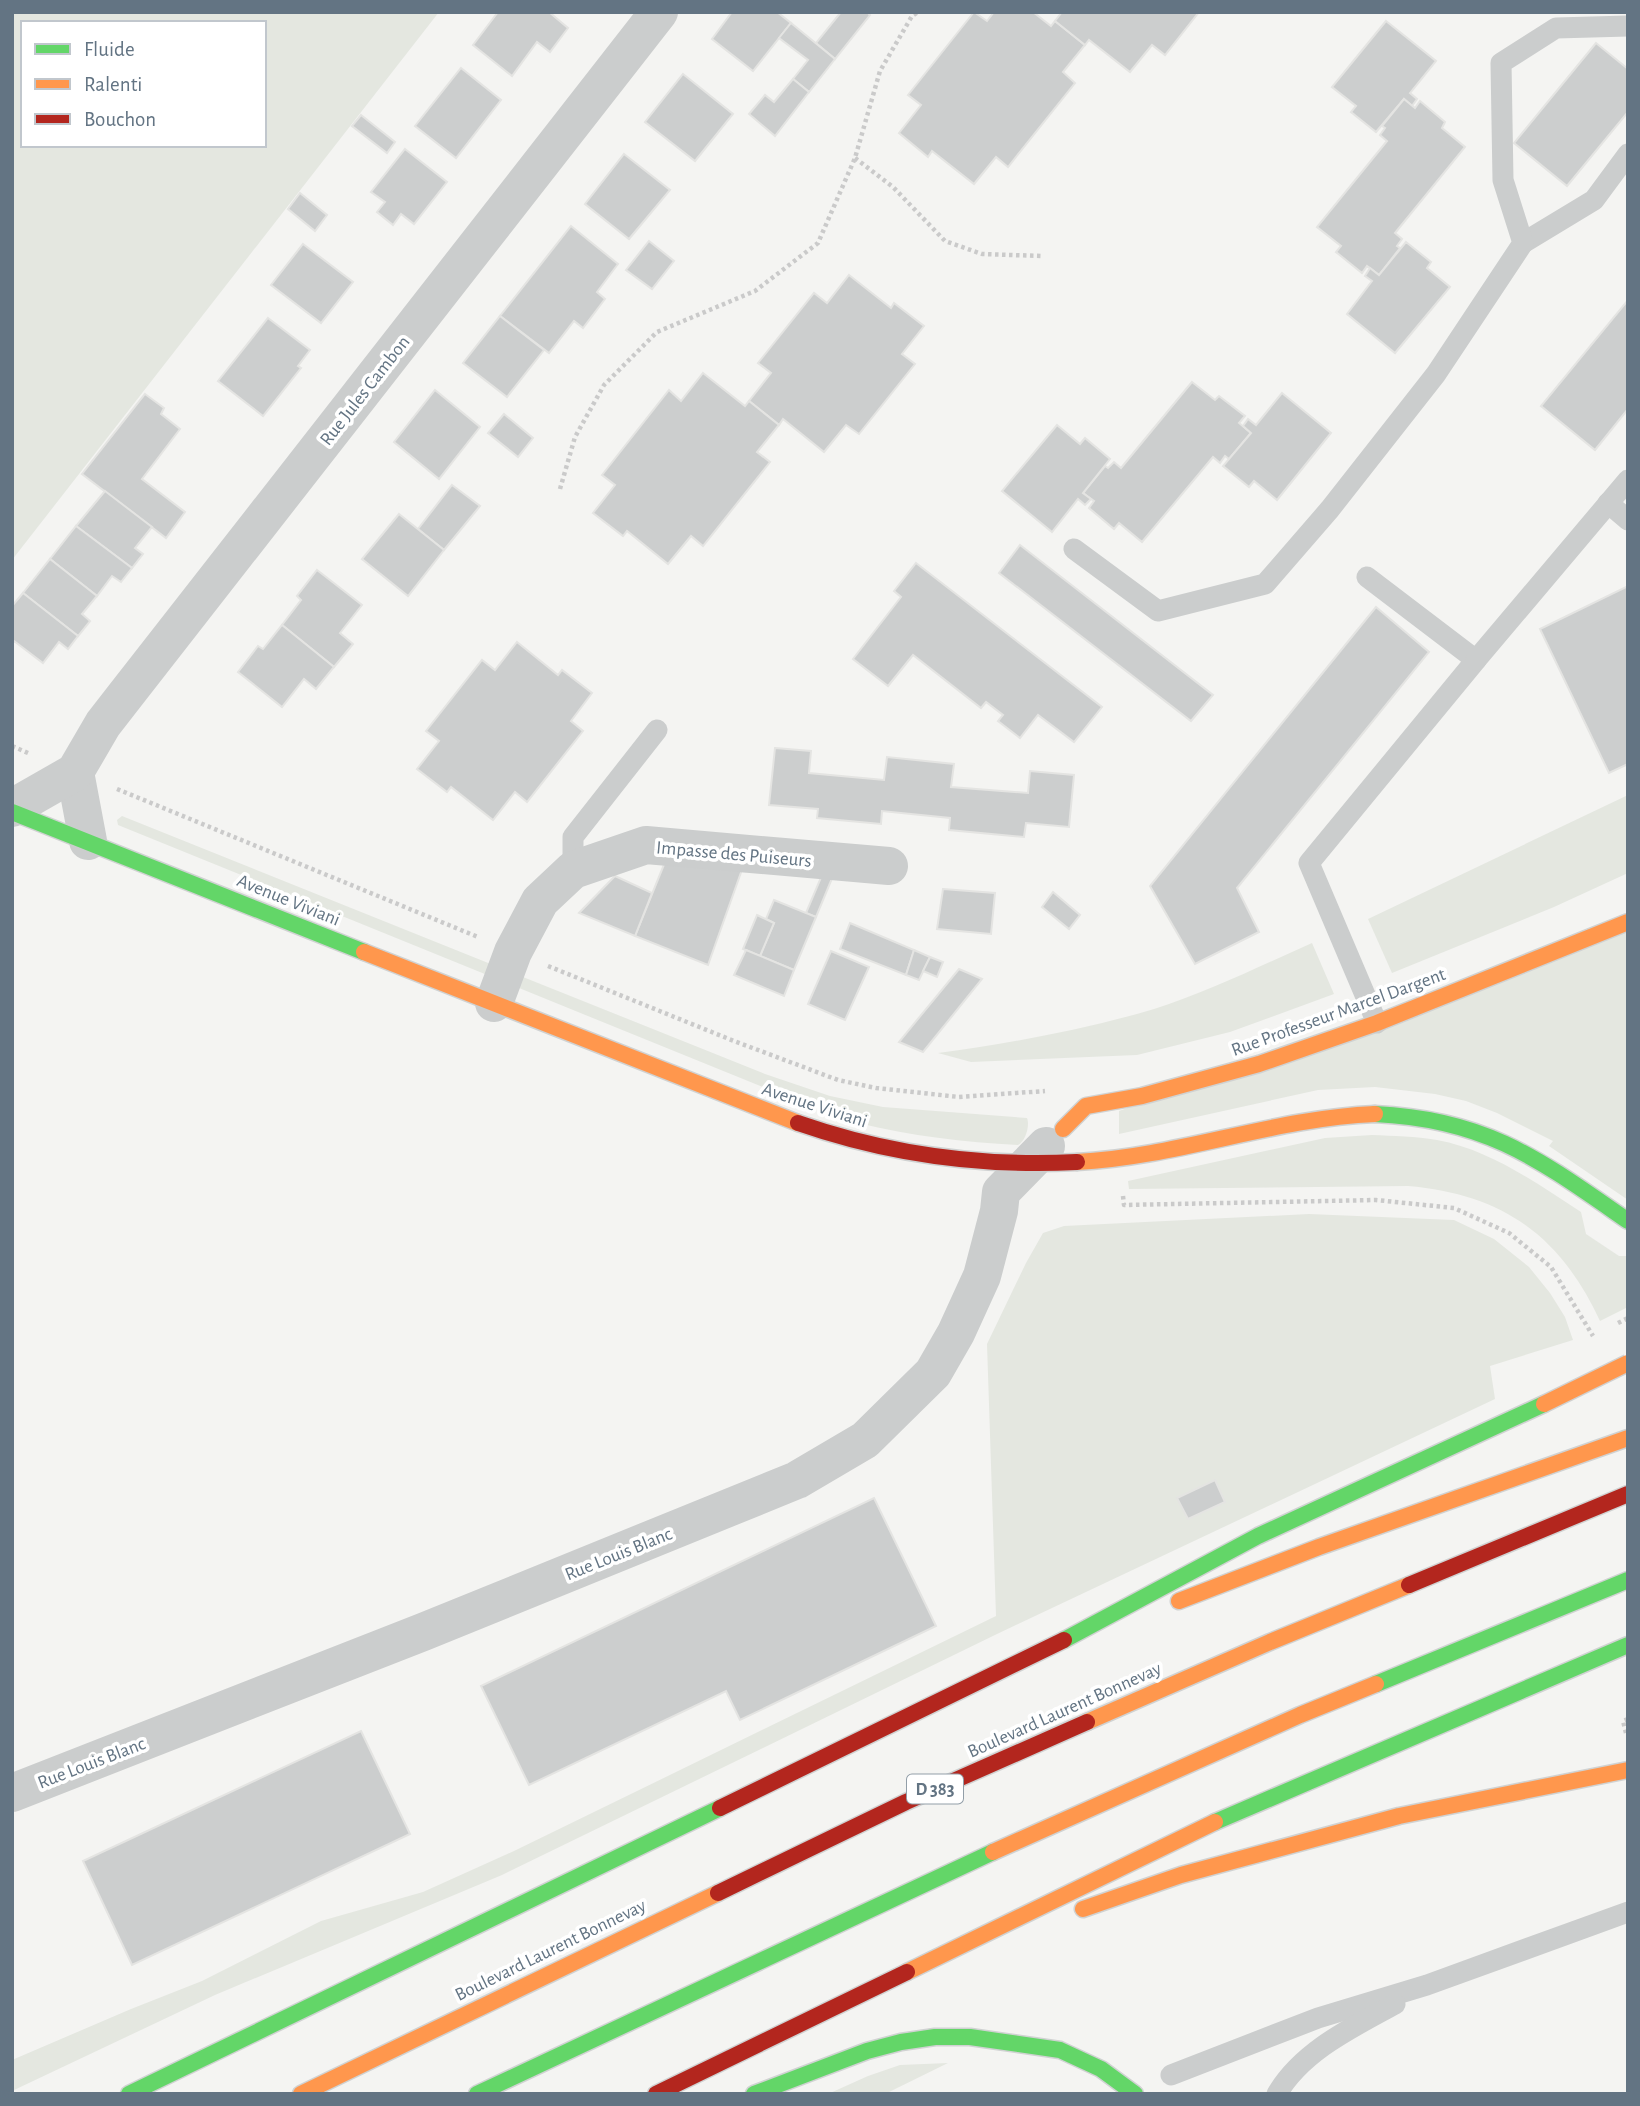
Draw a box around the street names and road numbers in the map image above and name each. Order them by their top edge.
street label: Rue Jules Cambon [317,333,414,449]
street label: Impasse des Puiseurs [656,838,812,871]
street label: Avenue Viviani [234,871,343,930]
street label: Rue Professeur Marcel Dargent [1229,965,1448,1060]
street label: Avenue Viviani [760,1079,870,1131]
street label: Rue Louis Blanc [562,1524,675,1585]
street label: Boulevard Laurent Bonnevay [965,1659,1164,1762]
street label: Rue Louis Blanc [35,1734,148,1793]
road number: D 383 [907,1774,963,1804]
street label: Boulevard Laurent Bonnevay [452,1896,649,2005]

